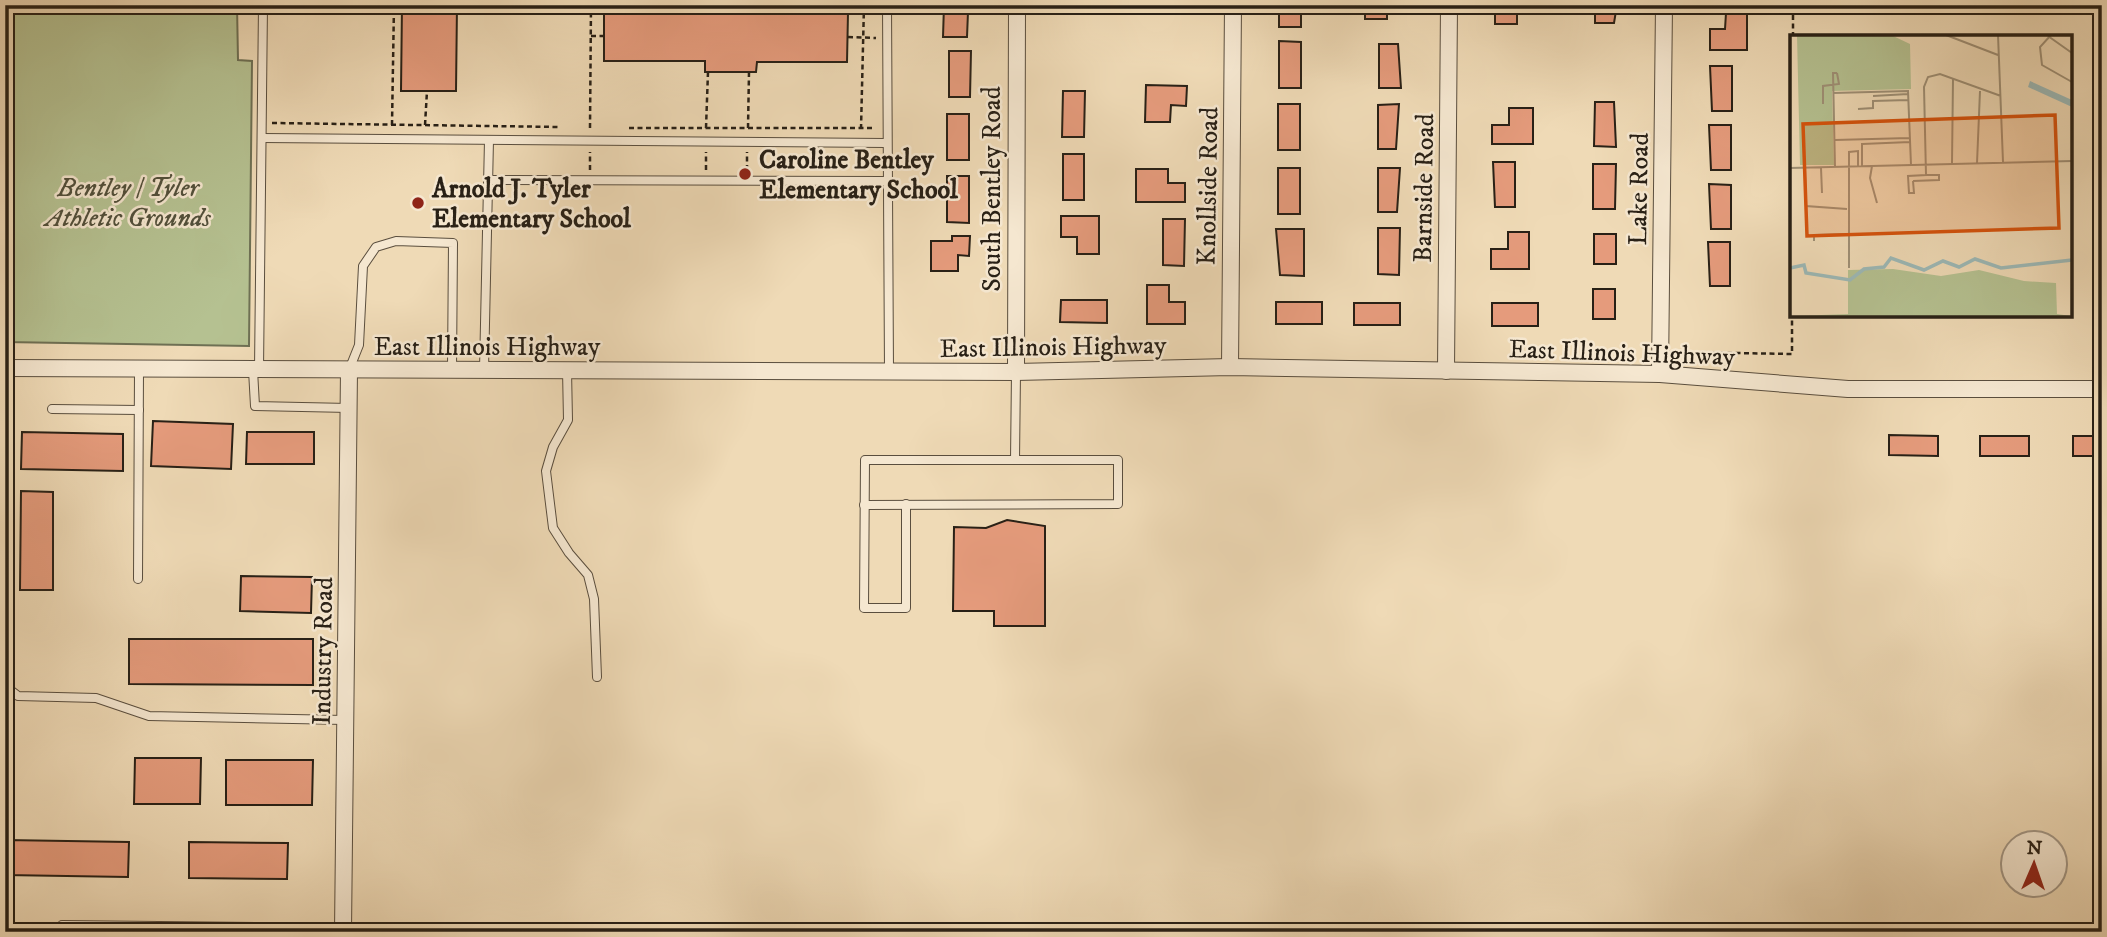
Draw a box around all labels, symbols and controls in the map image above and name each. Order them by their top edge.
inset map [1790,35,2072,317]
street label: South Bentley Road [976,86,1009,292]
street label: Knollside Road [1191,106,1226,266]
street label: Barnside Road [1407,113,1442,263]
street label: Lake Road [1622,132,1657,246]
place label: Caroline Bentley Elementary School [759,144,959,207]
marker: Caroline Bentley Elementary School [737,166,753,182]
park label: Bentley / Tyler Athletic Grounds [42,172,212,235]
place label: Arnold J. Tyler Elementary School [431,173,632,236]
marker: Arnold J. Tyler Elementary School [410,195,426,211]
street label: East Illinois Highway [939,329,1167,366]
street label: East Illinois Highway [374,331,601,364]
street label: East Illinois Highway [1508,333,1736,374]
street label: Industry Road [306,577,341,725]
north arrow [1998,828,2068,898]
text: N [2026,837,2043,860]

